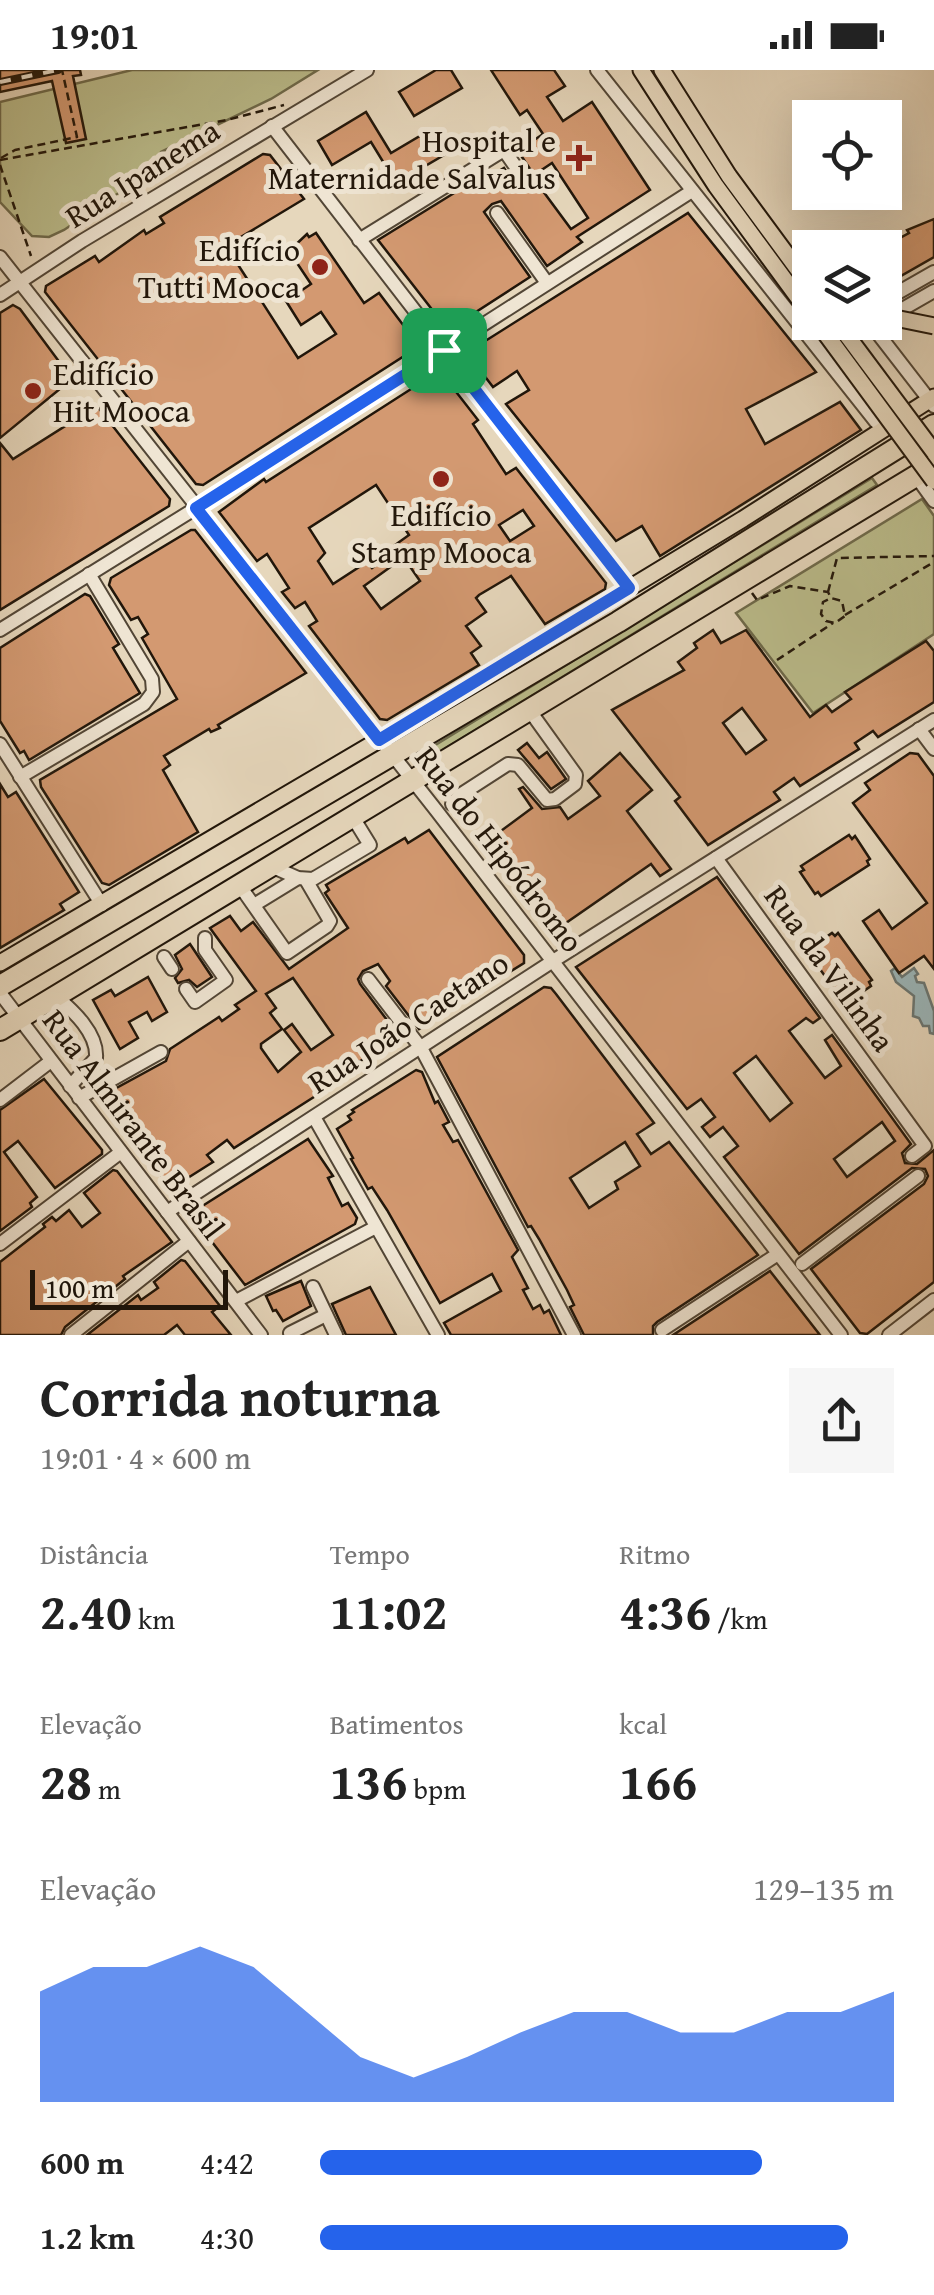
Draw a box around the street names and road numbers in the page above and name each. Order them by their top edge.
street label: Rua Ipanema [56,107,228,239]
street label: Rua do Hipódromo [404,736,596,962]
street label: Rua da Vilinha [753,875,907,1061]
street label: Rua João Caetano [298,939,518,1105]
street label: Rua Almirante Brasil [32,999,236,1249]

